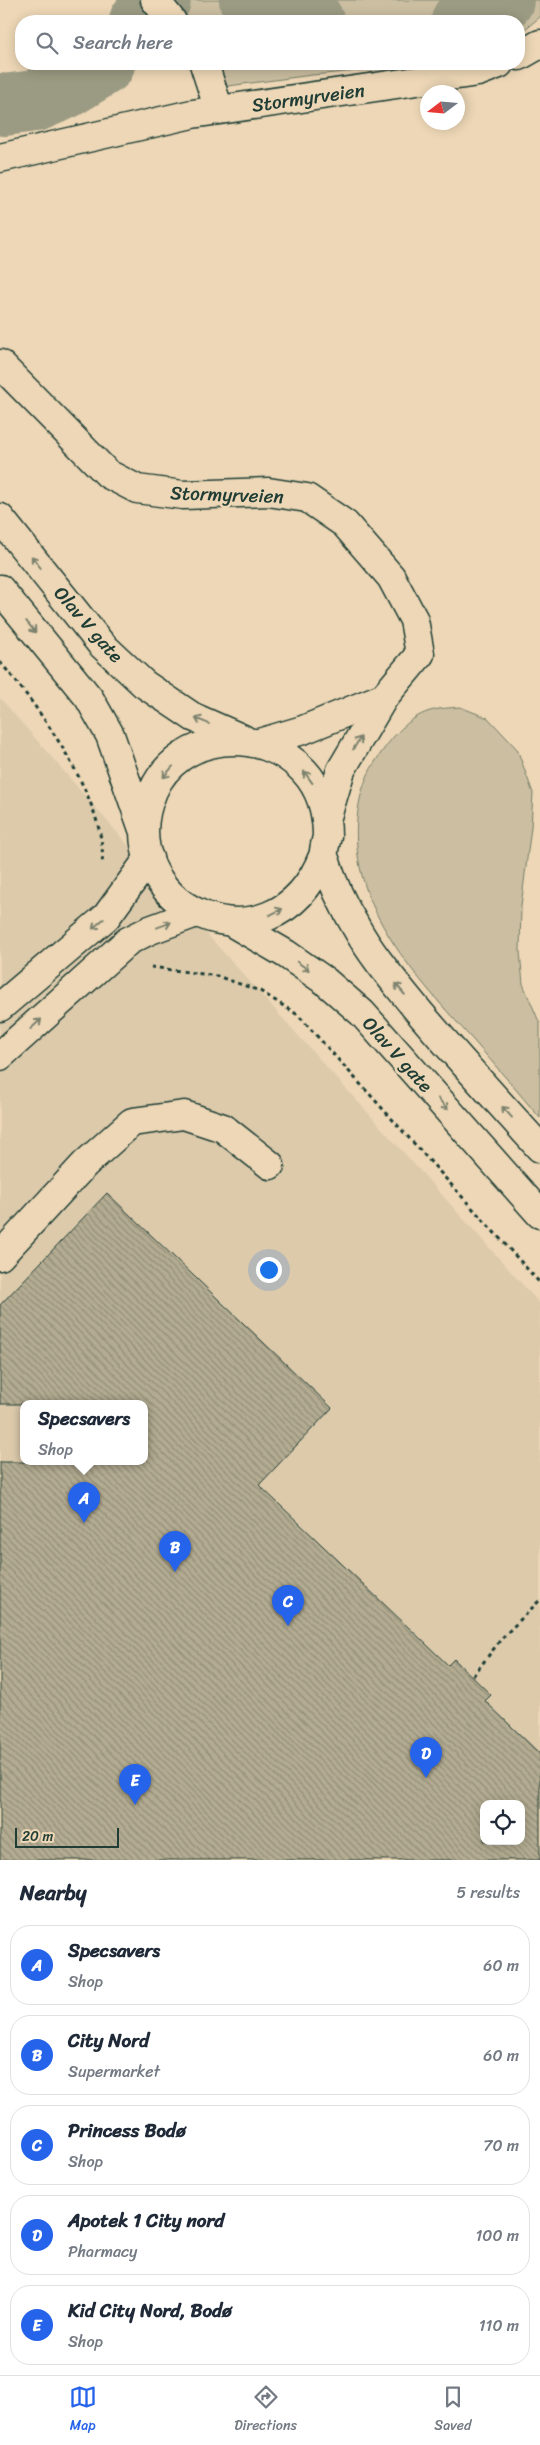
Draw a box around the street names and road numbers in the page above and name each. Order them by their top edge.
street label: Stormyrveien [249,73,367,122]
street label: Stormyrveien [170,476,284,513]
street label: Olav V gate [45,578,132,671]
street label: Olav V gate [354,1008,441,1100]

